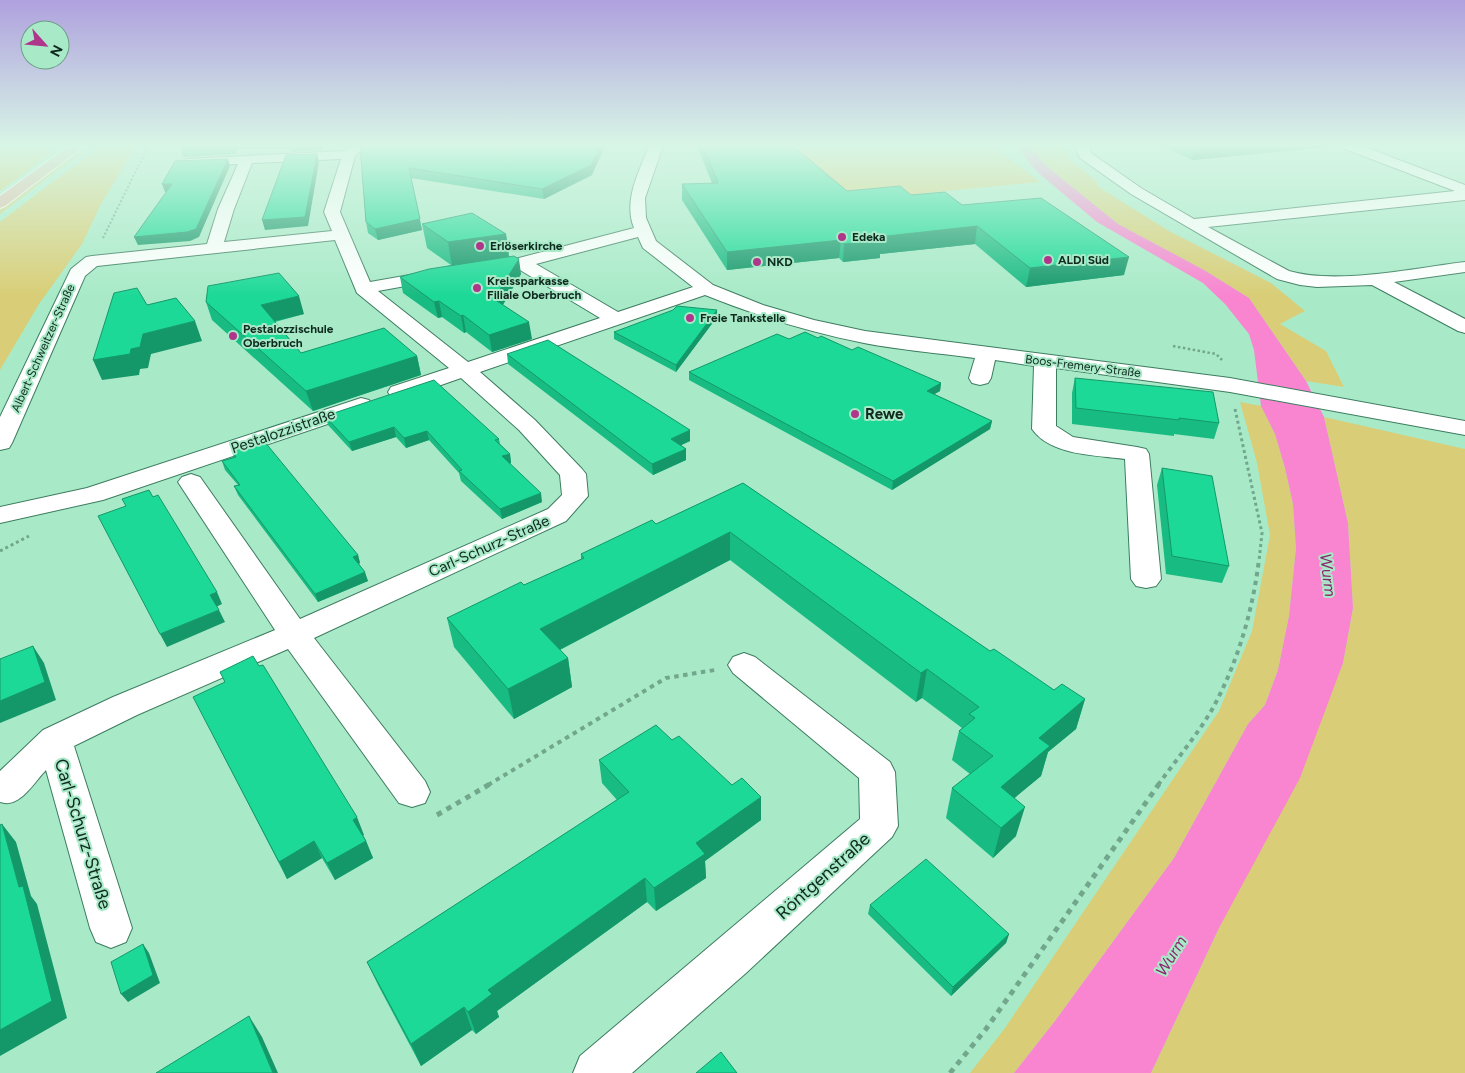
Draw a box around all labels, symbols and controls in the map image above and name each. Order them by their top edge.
north arrow [20,20,70,70]
text: N [46,42,66,59]
place label: Edeka [852,230,885,244]
marker: Edeka [836,231,848,243]
place label: Erlöserkirche [490,239,563,253]
marker: Erlöserkirche [474,240,486,252]
place label: ALDI Süd [1058,253,1109,267]
marker: ALDI Süd [1042,254,1054,266]
place label: NKD [767,255,793,269]
marker: NKD [751,256,763,268]
place label: Kreissparkasse Filiale Oberbruch [487,274,582,302]
street label: Albert-Schweitzer-Straße [8,282,78,414]
marker: Kreissparkasse Filiale Oberbruch [471,282,483,294]
place label: Freie Tankstelle [700,311,786,325]
marker: Freie Tankstelle [684,312,696,324]
place label: Pestalozzischule Oberbruch [243,322,334,350]
marker: Pestalozzischule Oberbruch [227,330,239,342]
street label: Boos-Fremery-Straße [1024,352,1142,380]
street label: Pestalozzistraße [228,405,338,457]
place label: Rewe [865,405,904,423]
marker: Rewe [849,408,861,420]
street label: Carl-Schurz-Straße [426,511,552,581]
water label: Wurm [1316,552,1340,598]
street label: Carl-Schurz-Straße [50,756,116,912]
street label: Röntgenstraße [771,828,875,924]
water label: Wurm [1151,932,1191,979]

